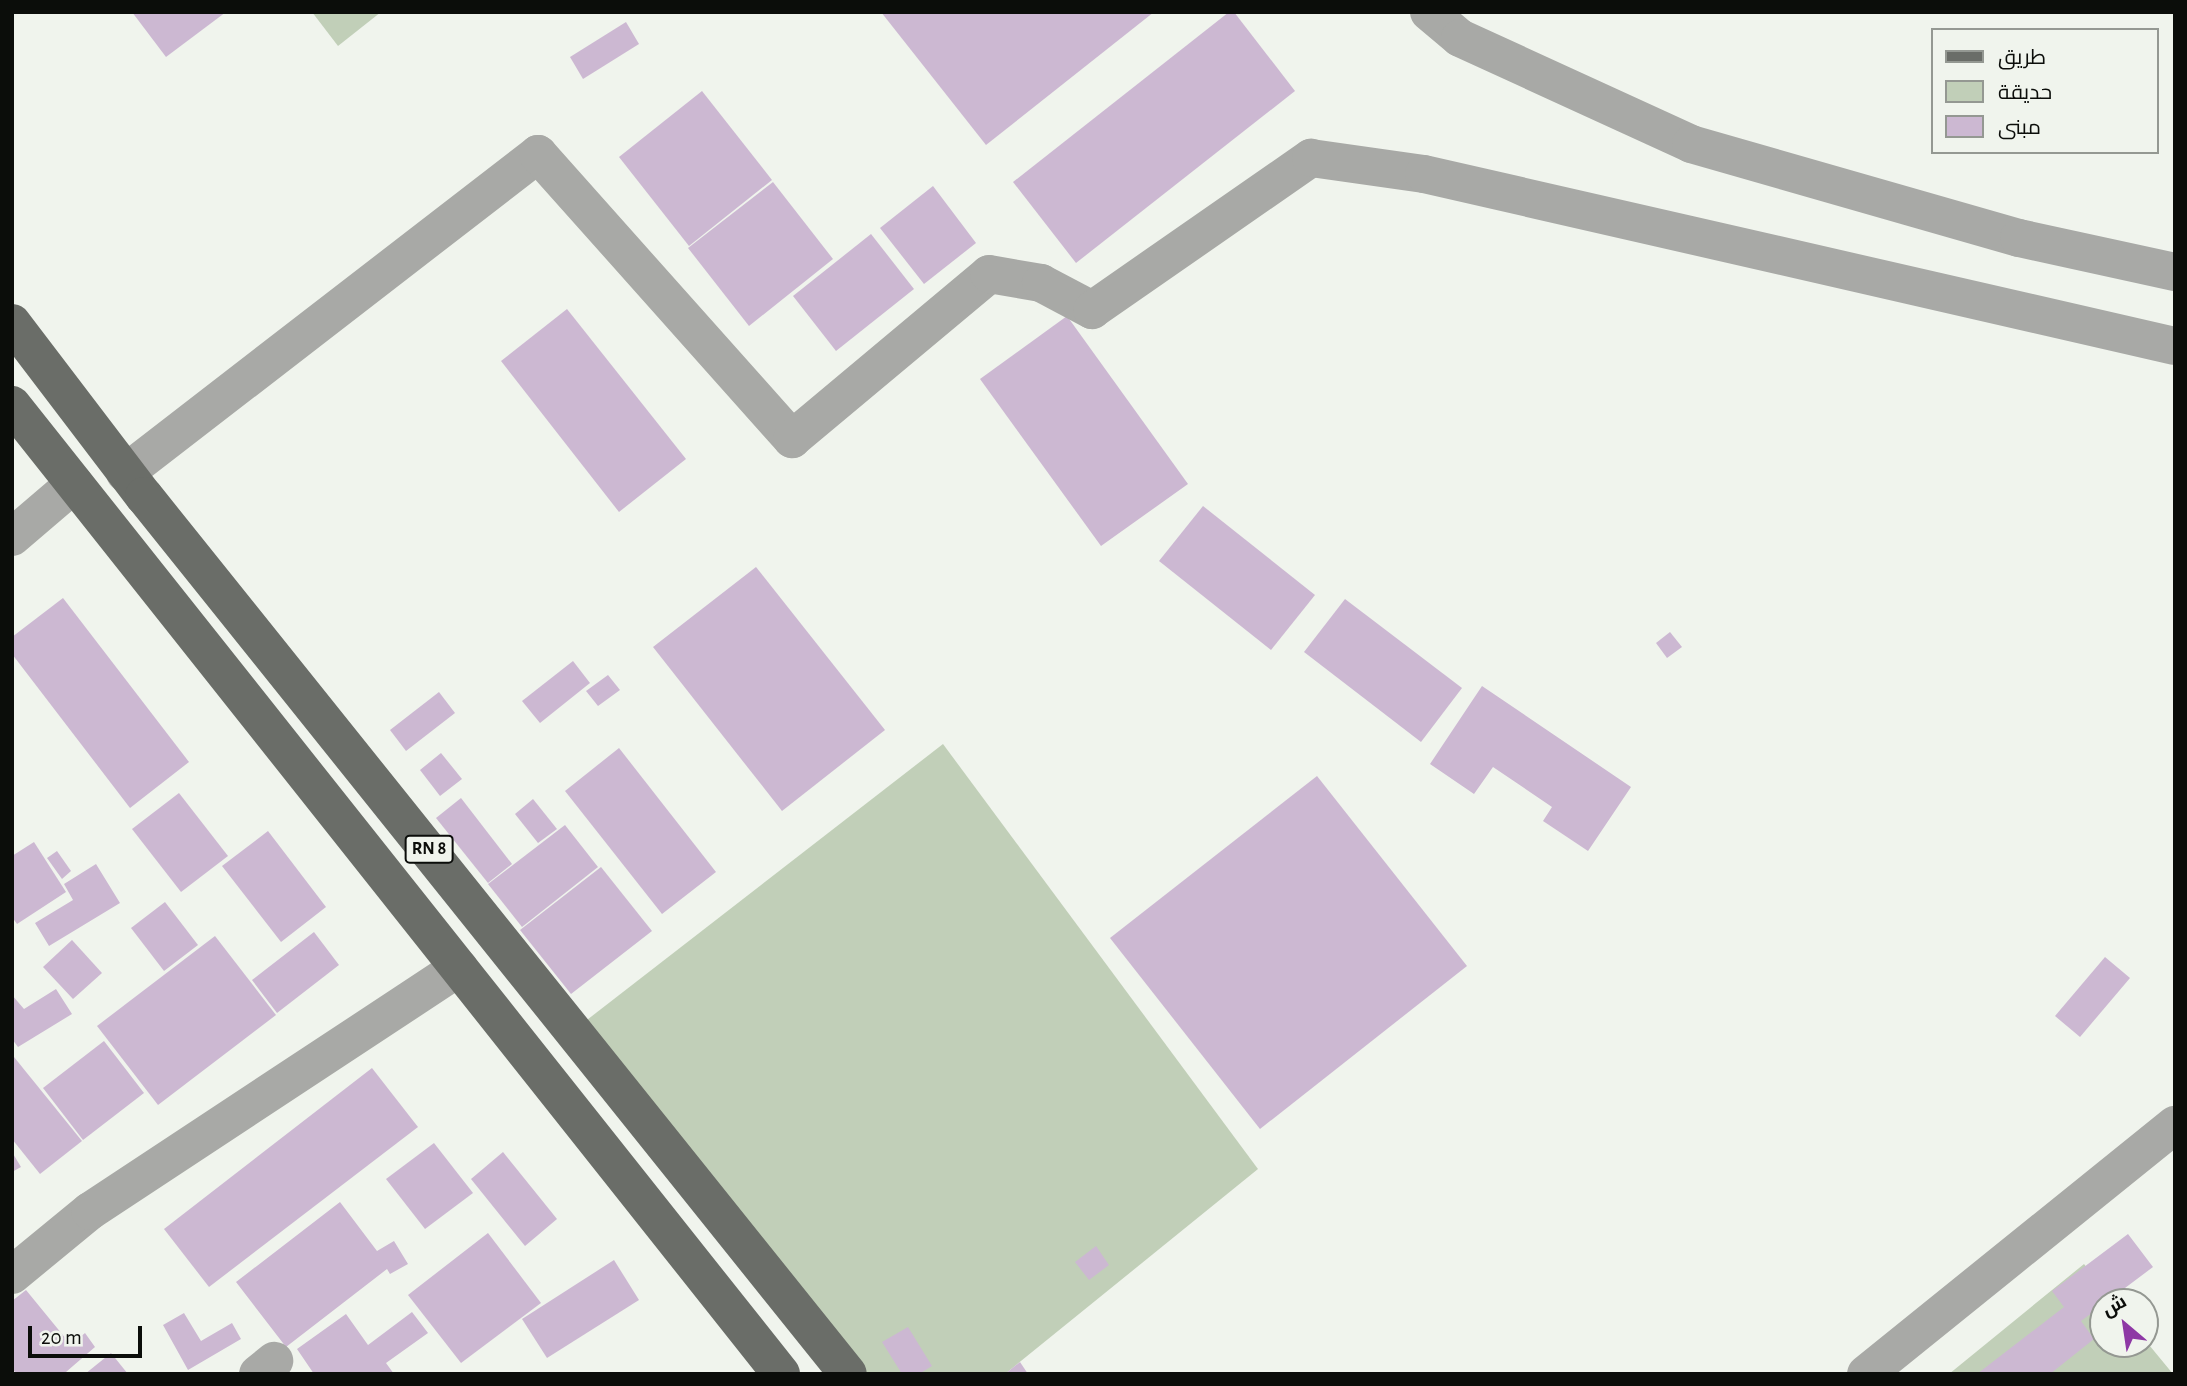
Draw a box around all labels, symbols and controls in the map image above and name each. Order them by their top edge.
legend [1932,28,2159,154]
text: طريق [1998,47,2046,68]
text: حديقة [1998,82,2052,103]
text: مبنى [1998,117,2041,138]
road number: RN 8 [404,834,453,864]
north arrow [2089,1288,2159,1358]
text: ش [2099,1292,2130,1320]
scale bar [32,1312,145,1356]
text: 20 m [41,1327,82,1348]

